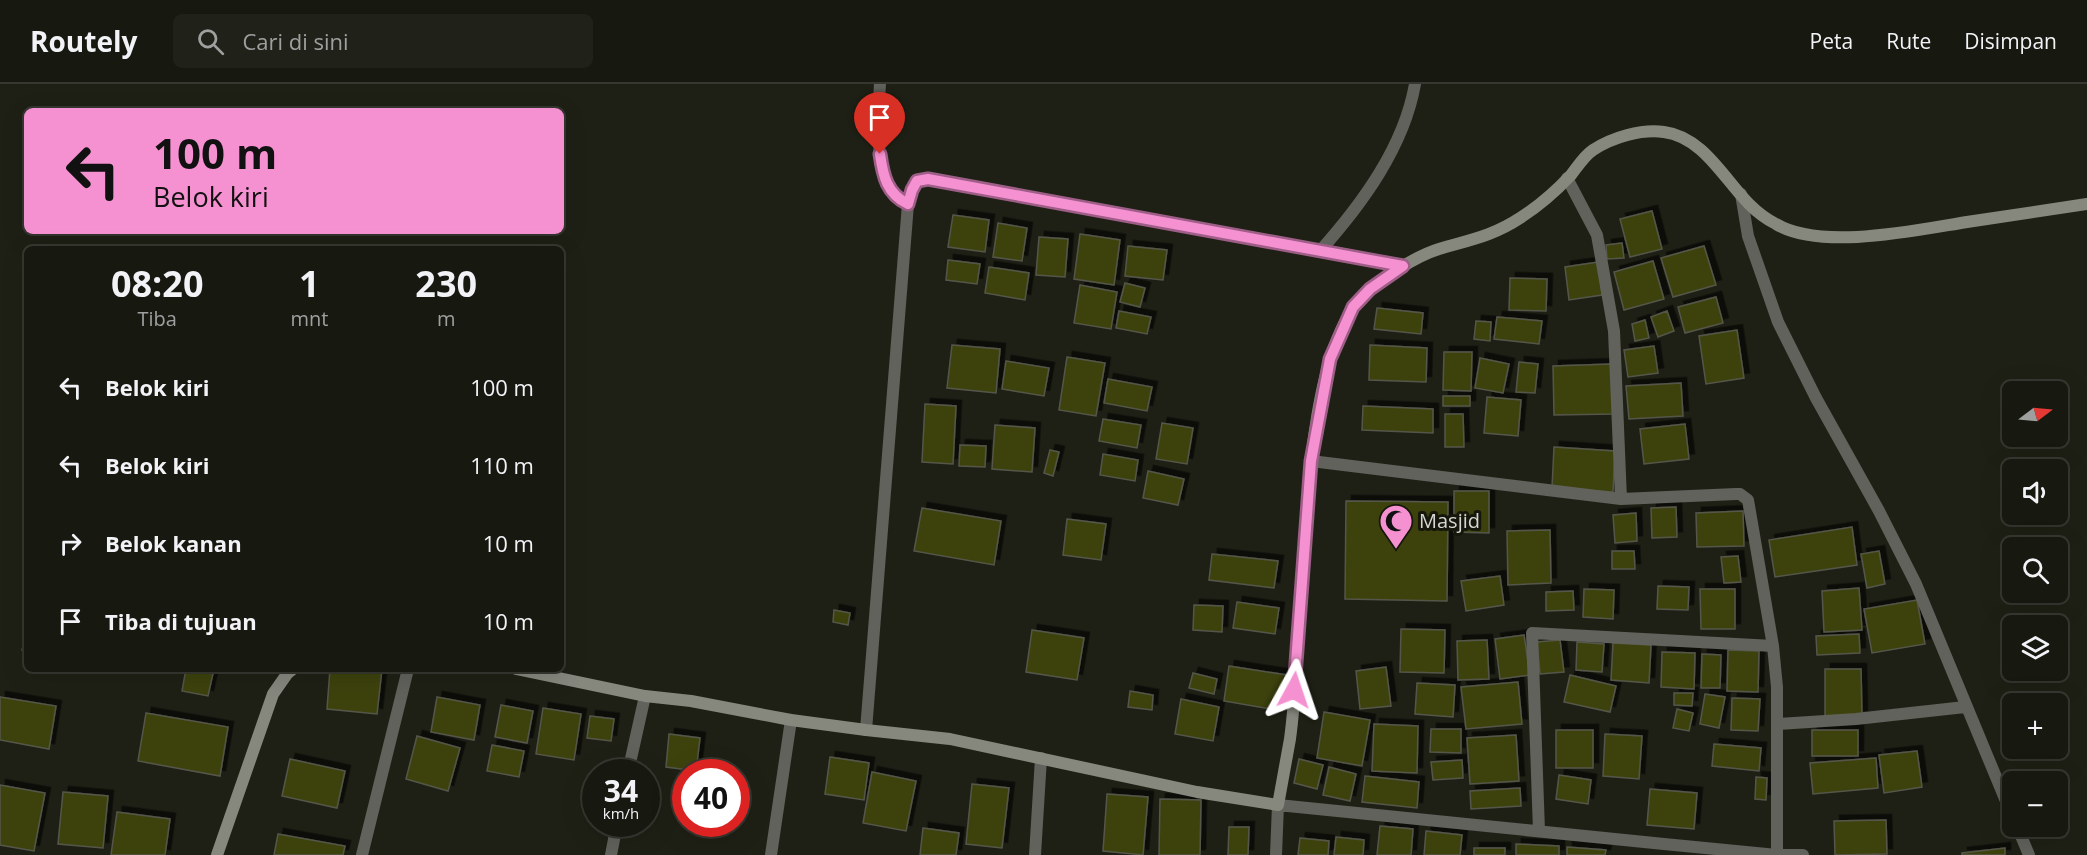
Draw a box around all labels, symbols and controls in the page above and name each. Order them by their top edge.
search box [173,14,593,68]
text: Routely [30,22,137,60]
icon: search [194,25,227,58]
text: Cari di sini [242,26,349,56]
text: Peta [1810,27,1853,55]
text: Rute [1886,27,1931,55]
text: Disimpan [1964,27,2057,55]
pin [854,92,905,154]
icon: arrive [863,101,896,134]
text: 100 m [153,124,277,181]
icon: left [54,132,132,210]
text: Belok kiri [153,178,269,215]
text: 08:20 [111,259,204,308]
text: 1 [299,259,320,308]
text: 230 [415,259,477,308]
text: Tiba [138,305,177,332]
text: mnt [290,305,328,332]
text: m [437,305,455,332]
icon: left [54,371,87,404]
text: Belok kiri [105,372,210,402]
text: 100 m [470,372,534,402]
north arrow [2002,381,2068,447]
map controls [2002,381,2068,837]
icon: left [54,449,87,482]
text: Belok kiri [105,450,210,480]
text: 110 m [470,450,534,480]
button: sound [2002,459,2068,525]
mosque icon: Masjid [1378,503,1414,550]
place label: Masjid [1419,507,1480,534]
icon: right [54,527,87,560]
text: Belok kanan [105,528,242,558]
text: 10 m [483,528,534,558]
button: search [2002,537,2068,603]
icon: arrive [54,605,87,638]
text: Tiba di tujuan [105,606,257,636]
text: 10 m [483,606,534,636]
button: layers [2002,615,2068,681]
position arrow [1262,658,1326,722]
button: + [2002,693,2068,759]
speed limit sign: 40 [672,759,750,837]
text: 34 [604,770,638,811]
button: − [2002,771,2068,837]
text: km/h [603,803,639,823]

